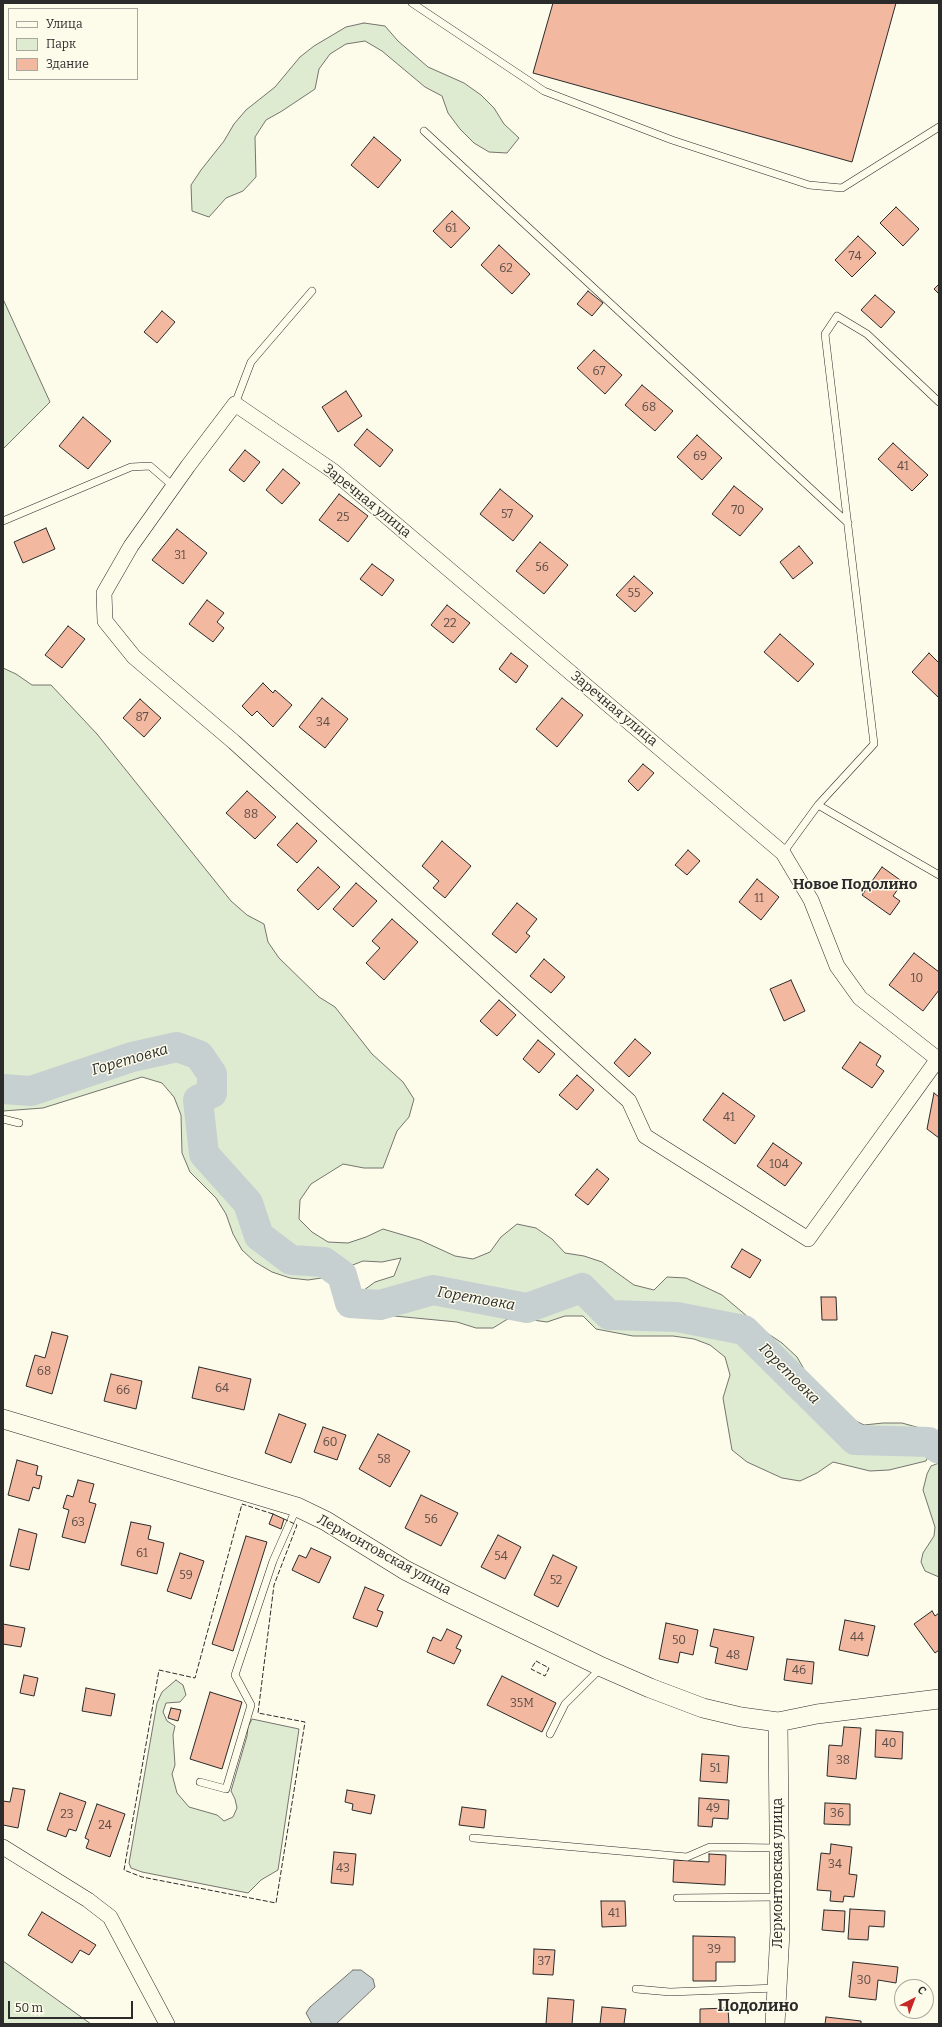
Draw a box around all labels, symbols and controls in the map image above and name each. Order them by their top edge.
legend [8,8,138,80]
text: Улица [46,17,82,31]
text: Парк [46,37,76,51]
text: Здание [46,57,89,71]
house number: 61 [445,222,457,236]
house number: 74 [849,250,861,264]
house number: 62 [499,262,513,276]
house number: 67 [593,365,605,379]
house number: 68 [642,401,656,415]
house number: 69 [693,450,707,464]
street label: Заречная улица [320,460,414,542]
house number: 41 [897,460,909,474]
house number: 70 [731,504,745,518]
house number: 57 [501,508,513,522]
house number: 25 [337,511,349,525]
house number: 31 [174,549,186,563]
house number: 56 [535,561,549,575]
house number: 55 [628,587,640,601]
house number: 22 [443,617,457,631]
street label: Заречная улица [567,668,661,750]
house number: 87 [135,711,149,725]
house number: 34 [316,716,330,730]
house number: 88 [244,808,258,822]
district label: Новое Подолино [793,876,917,894]
house number: 11 [754,892,764,906]
house number: 10 [911,972,923,986]
water label: Горетовка [90,1040,170,1080]
house number: 41 [723,1111,735,1125]
house number: 104 [769,1158,789,1172]
water label: Горетовка [436,1283,516,1315]
water label: Горетовка [755,1340,823,1408]
house number: 68 [37,1365,51,1379]
house number: 64 [215,1382,229,1396]
house number: 66 [116,1384,130,1398]
house number: 60 [323,1436,337,1450]
house number: 58 [377,1453,391,1467]
street label: Лермонтовская улица [314,1511,454,1599]
house number: 56 [424,1513,438,1527]
house number: 63 [71,1516,85,1530]
house number: 61 [136,1547,148,1561]
house number: 54 [494,1550,508,1564]
house number: 59 [179,1569,193,1583]
house number: 52 [550,1574,562,1588]
house number: 44 [850,1631,864,1645]
house number: 50 [672,1634,686,1648]
house number: 48 [726,1649,740,1663]
house number: 46 [792,1664,806,1678]
house number: 35М [510,1697,534,1711]
house number: 40 [882,1737,896,1751]
house number: 38 [836,1754,850,1768]
house number: 51 [709,1762,721,1776]
street label: Лермонтовская улица [770,1798,786,1948]
house number: 49 [706,1802,720,1816]
house number: 36 [830,1807,844,1821]
house number: 23 [60,1808,74,1822]
house number: 24 [98,1819,112,1833]
house number: 34 [828,1858,842,1872]
house number: 43 [336,1862,350,1876]
house number: 41 [608,1907,620,1921]
house number: 39 [707,1943,721,1957]
house number: 37 [538,1955,550,1969]
house number: 30 [857,1974,871,1988]
north arrow [894,1979,934,2019]
text: С [915,1983,929,1998]
scale bar [10,1993,135,2019]
district label: Подолино [717,1997,799,2017]
text: 50 m [15,2001,43,2015]

